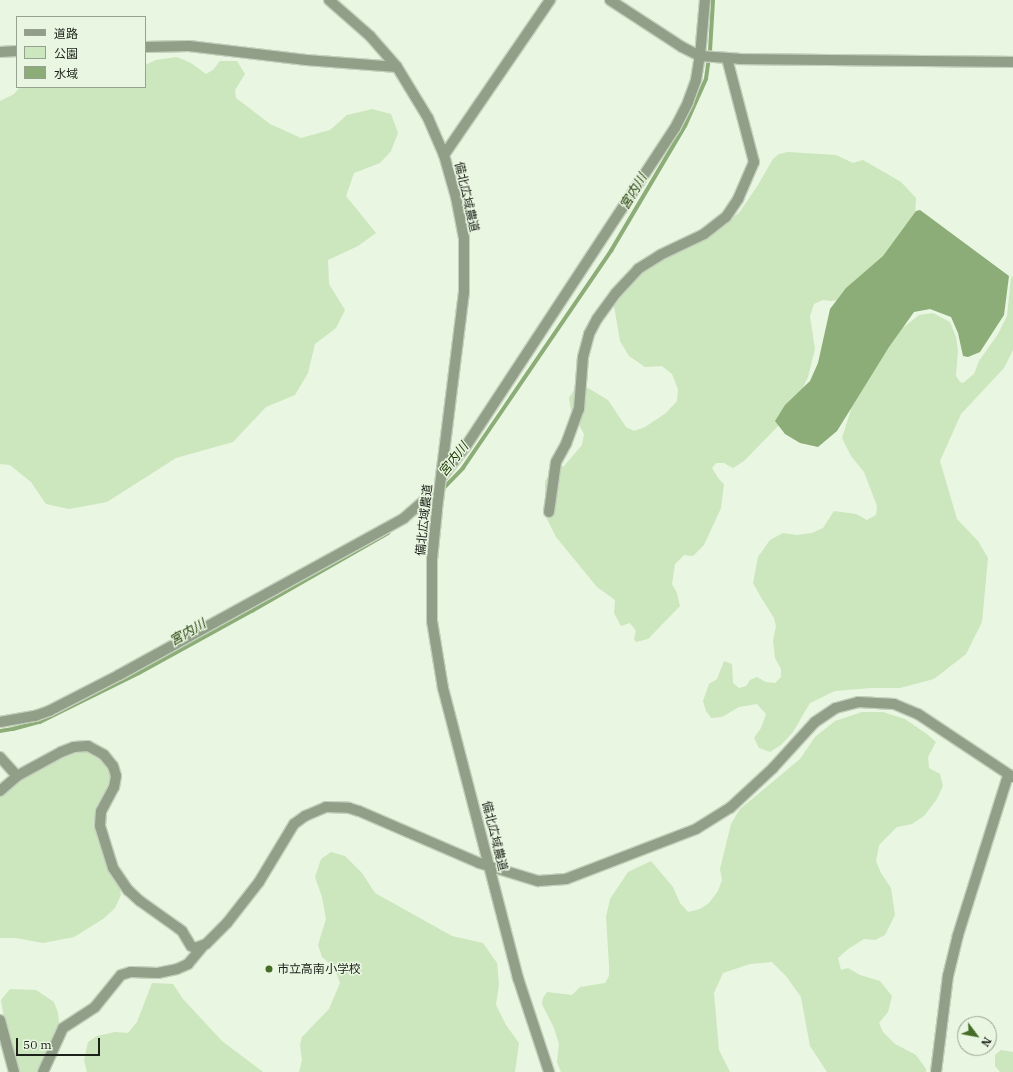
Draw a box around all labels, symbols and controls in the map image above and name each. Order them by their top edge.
legend [16,16,146,88]
text: 道路 [54,26,78,41]
text: 公園 [54,46,78,61]
text: 水域 [54,66,78,81]
street label: 備北広域農道 [452,160,482,234]
water label: 宮内川 [617,171,651,213]
water label: 宮内川 [436,440,472,480]
street label: 備北広域農道 [413,483,435,557]
water label: 宮内川 [167,616,209,650]
street label: 備北広域農道 [479,799,511,873]
place label: 市立高南小学校 [277,962,361,976]
marker: 市立高南小学校 [264,964,274,974]
north arrow [957,1016,997,1056]
scale bar [18,1030,102,1056]
text: N [978,1034,995,1049]
text: 50 m [23,1037,52,1052]

